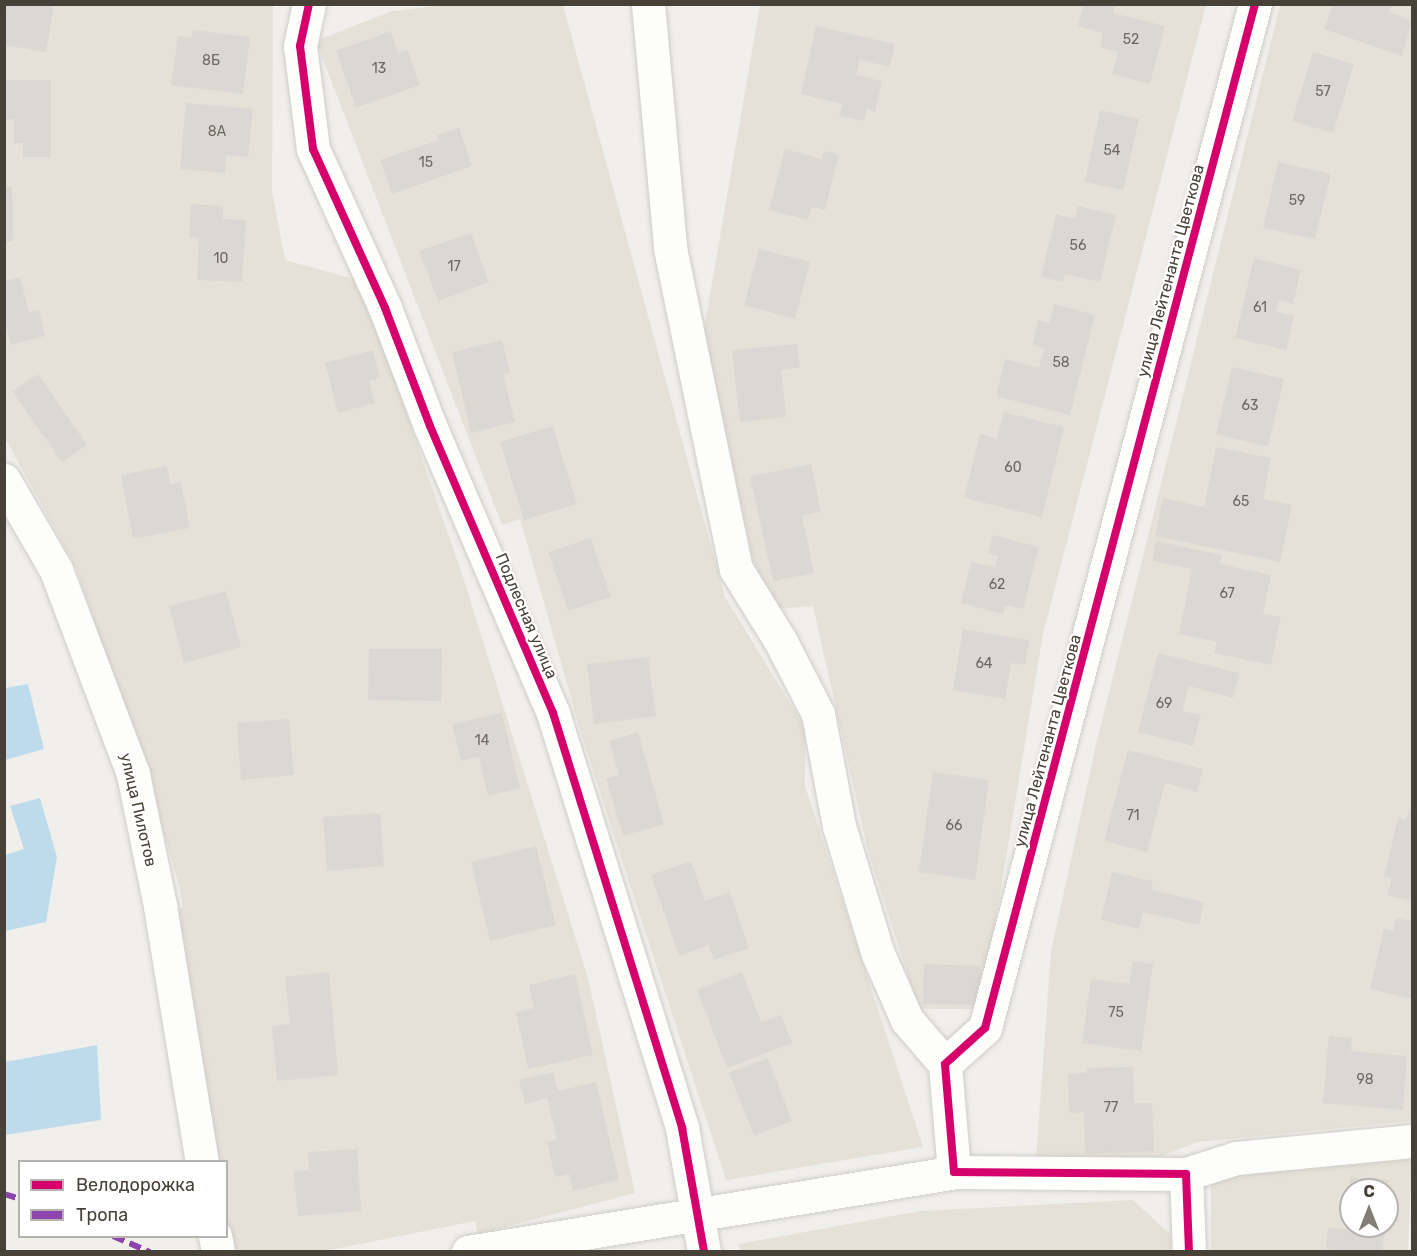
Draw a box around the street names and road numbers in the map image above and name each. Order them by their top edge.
street label: улица Лейтенанта Цветкова [1133,163,1209,379]
street label: Подлесная улица [491,550,561,682]
street label: улица Лейтенанта Цветкова [1010,633,1086,849]
street label: улица Пилотов [116,751,160,869]

